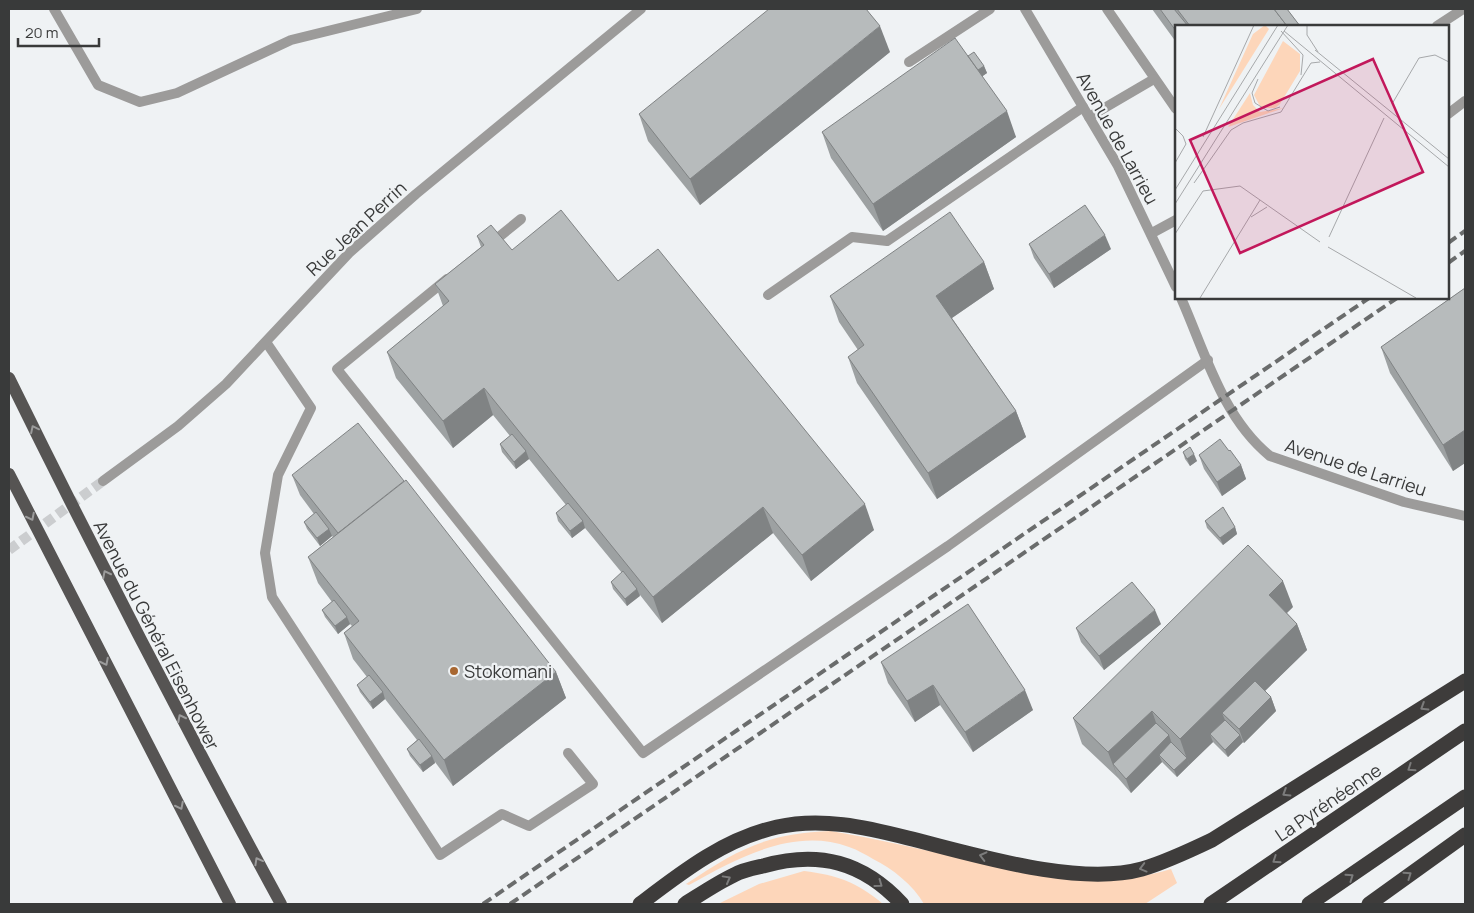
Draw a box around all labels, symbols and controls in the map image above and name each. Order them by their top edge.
scale bar [18,15,99,47]
text: 20 m [25,22,58,43]
inset map [1175,25,1449,299]
street label: Avenue de Larrieu [1072,68,1164,208]
street label: Rue Jean Perrin [301,175,411,281]
one-way arrow [29,425,40,434]
street label: Avenue de Larrieu [1282,433,1430,501]
one-way arrow [25,512,35,521]
street label: Avenue du Général Eisenhower [89,516,226,754]
one-way arrow [102,570,112,579]
one-way arrow [99,657,109,666]
place label: Stokomani [464,659,552,683]
marker: Stokomani [448,665,460,677]
one-way arrow [1420,700,1429,710]
one-way arrow [177,715,187,724]
street label: La Pyrénéenne [1270,758,1386,846]
one-way arrow [1407,762,1416,771]
one-way arrow [1283,787,1292,796]
one-way arrow [174,801,184,810]
one-way arrow [978,851,987,862]
one-way arrow [1272,854,1282,863]
one-way arrow [254,858,264,867]
one-way arrow [1139,862,1148,873]
one-way arrow [1402,872,1412,881]
one-way arrow [1344,874,1353,883]
one-way arrow [721,875,730,885]
one-way arrow [873,878,883,887]

